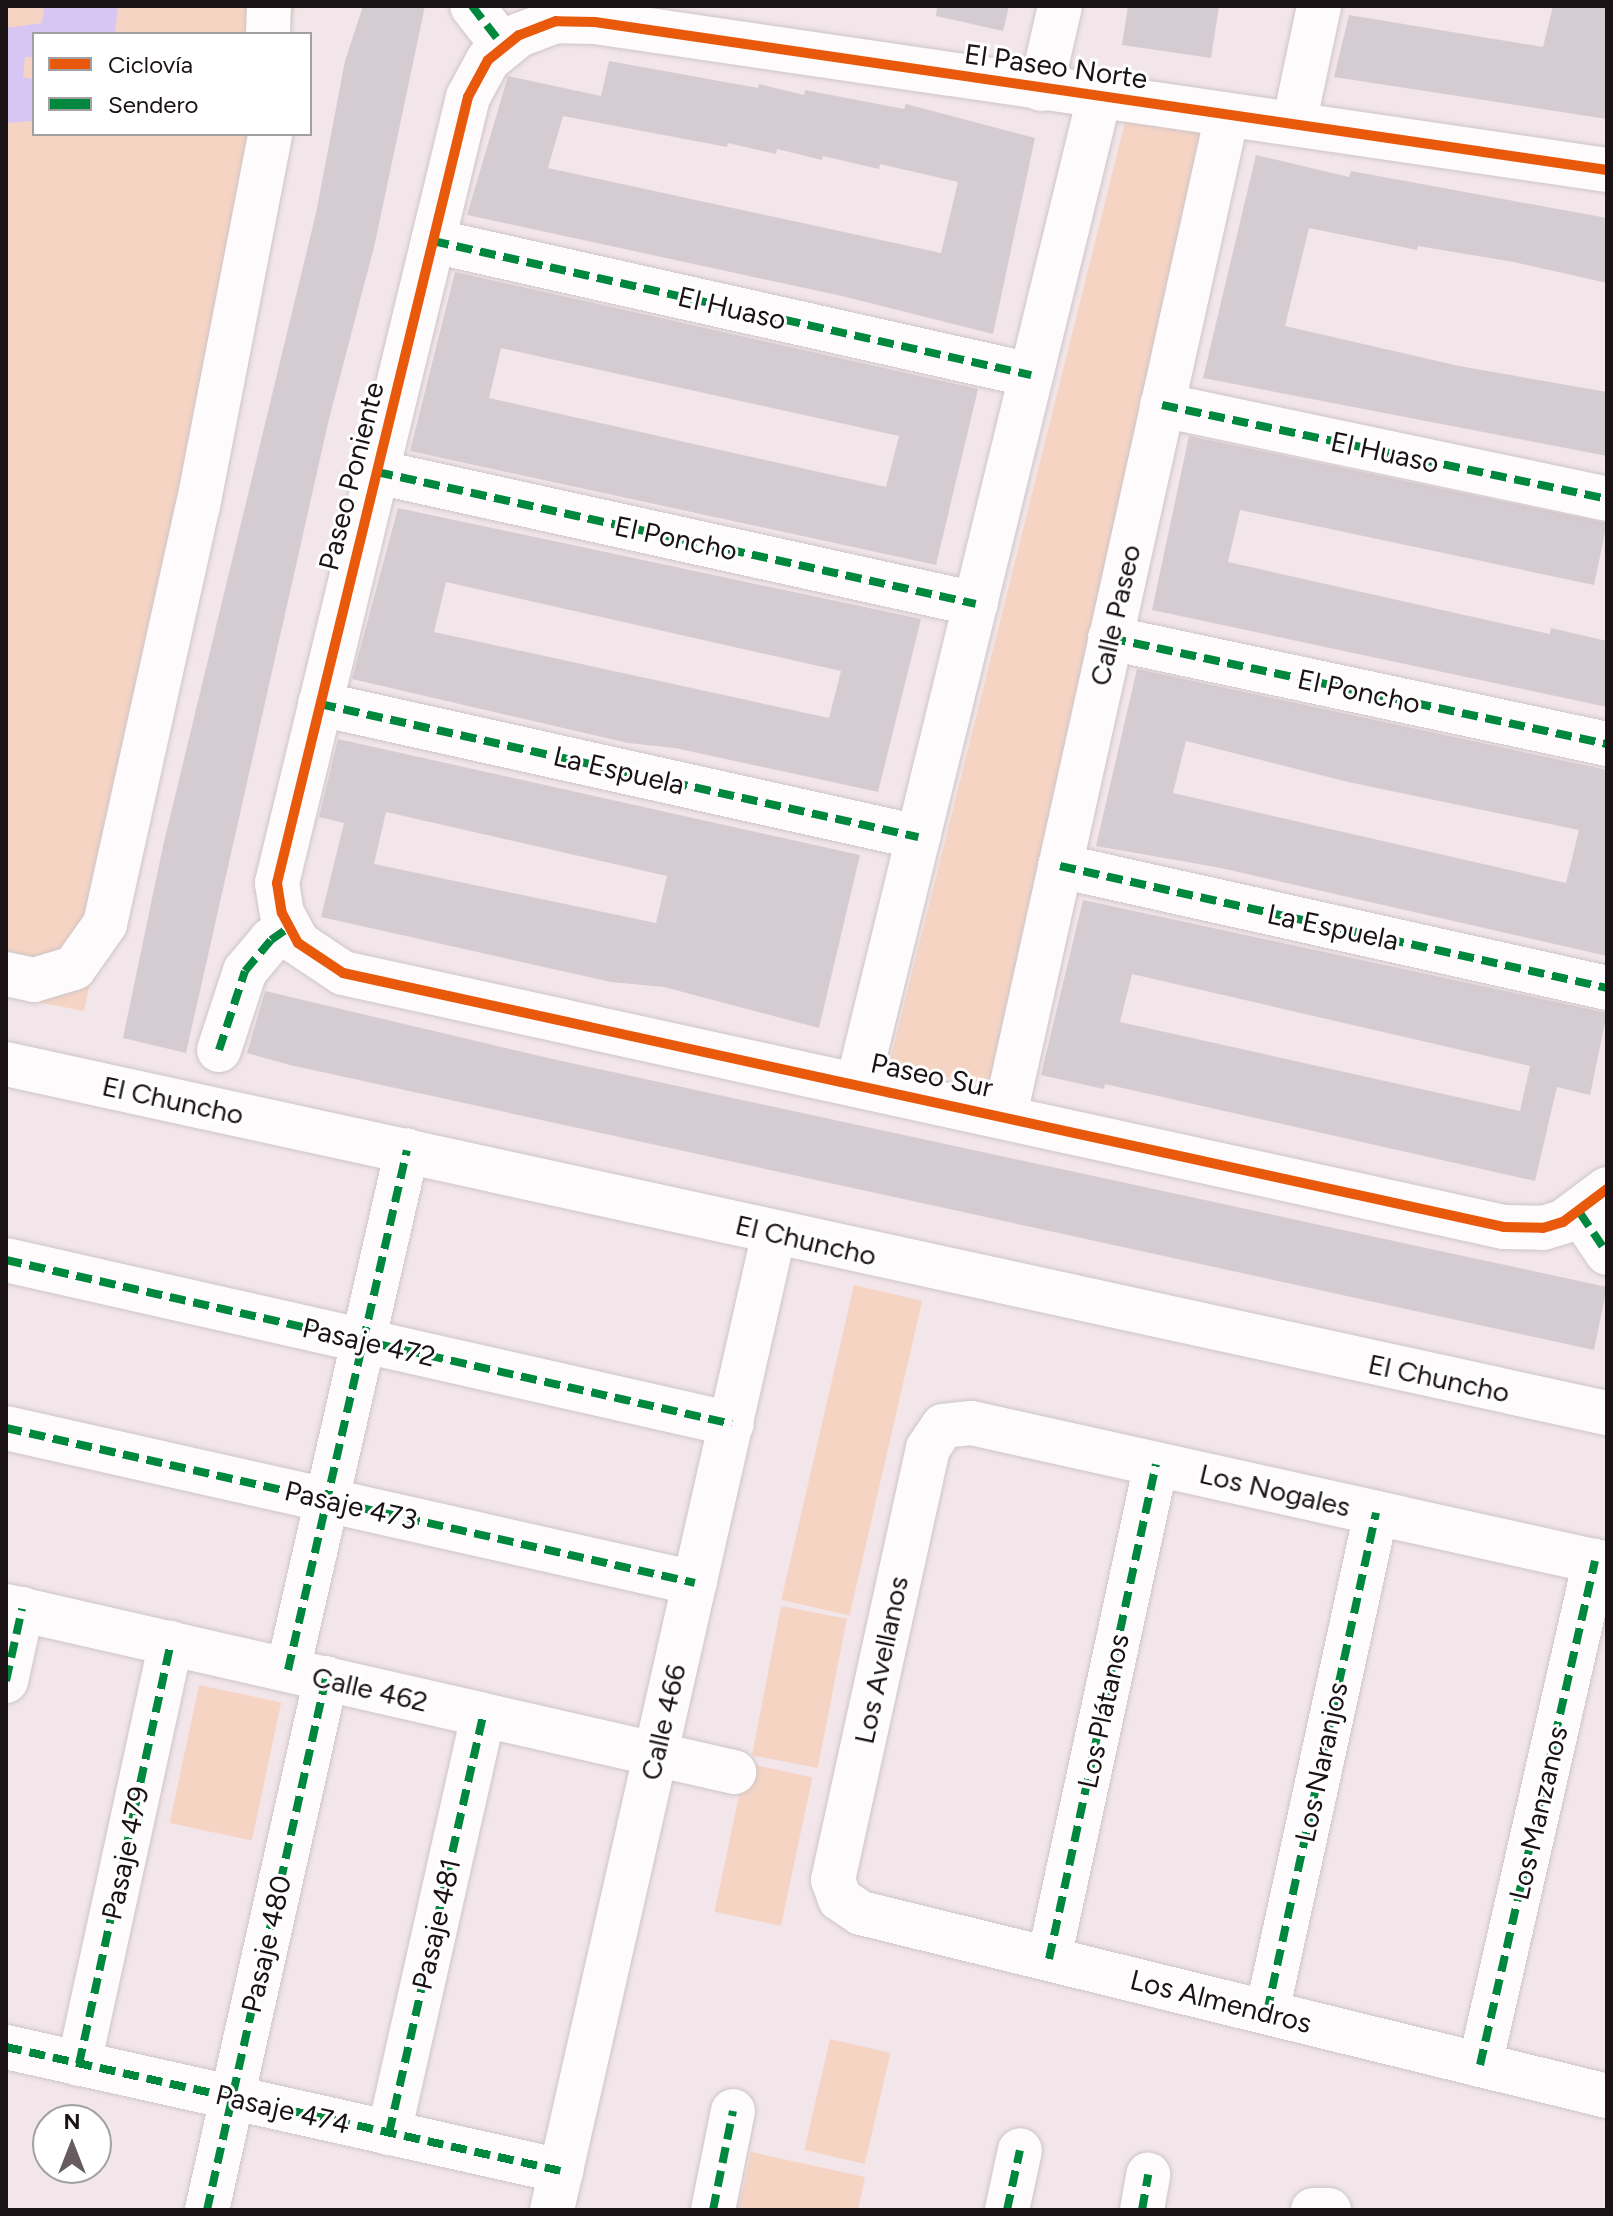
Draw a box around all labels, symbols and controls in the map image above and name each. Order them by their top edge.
legend [32,32,312,136]
street label: El Paseo Norte [962,37,1150,95]
text: Ciclovía [108,50,193,79]
text: Sendero [108,90,198,119]
street label: El Huaso [675,279,789,337]
street label: Paseo Poniente [311,378,391,574]
street label: El Huaso [1328,424,1442,480]
street label: El Poncho [612,509,740,567]
street label: Calle Paseo [1082,541,1148,689]
street label: El Poncho [1295,662,1423,720]
street label: La Espuela [550,739,688,801]
street label: La Espuela [1264,897,1402,957]
street label: Paseo Sur [868,1046,996,1104]
street label: El Chuncho [99,1069,247,1131]
street label: El Chuncho [732,1207,880,1273]
street label: Pasaje 472 [299,1310,439,1374]
street label: El Chuncho [1365,1347,1513,1409]
street label: Los Nogales [1196,1456,1354,1524]
street label: Pasaje 473 [281,1473,421,1537]
street label: Los Avellanos [847,1573,915,1747]
street label: Los Plátanos [1070,1631,1136,1791]
street label: Calle 462 [309,1659,431,1719]
street label: Calle 466 [633,1661,693,1783]
street label: Los Naranjos [1288,1679,1354,1845]
street label: Los Manzanos [1502,1723,1574,1903]
street label: Pasaje 479 [94,1783,156,1923]
street label: Pasaje 481 [405,1855,467,1993]
street label: Pasaje 480 [234,1872,298,2016]
street label: Los Almendros [1127,1962,1315,2040]
street label: Pasaje 474 [212,2077,354,2141]
north arrow [32,2104,112,2184]
text: N [63,2108,81,2135]

